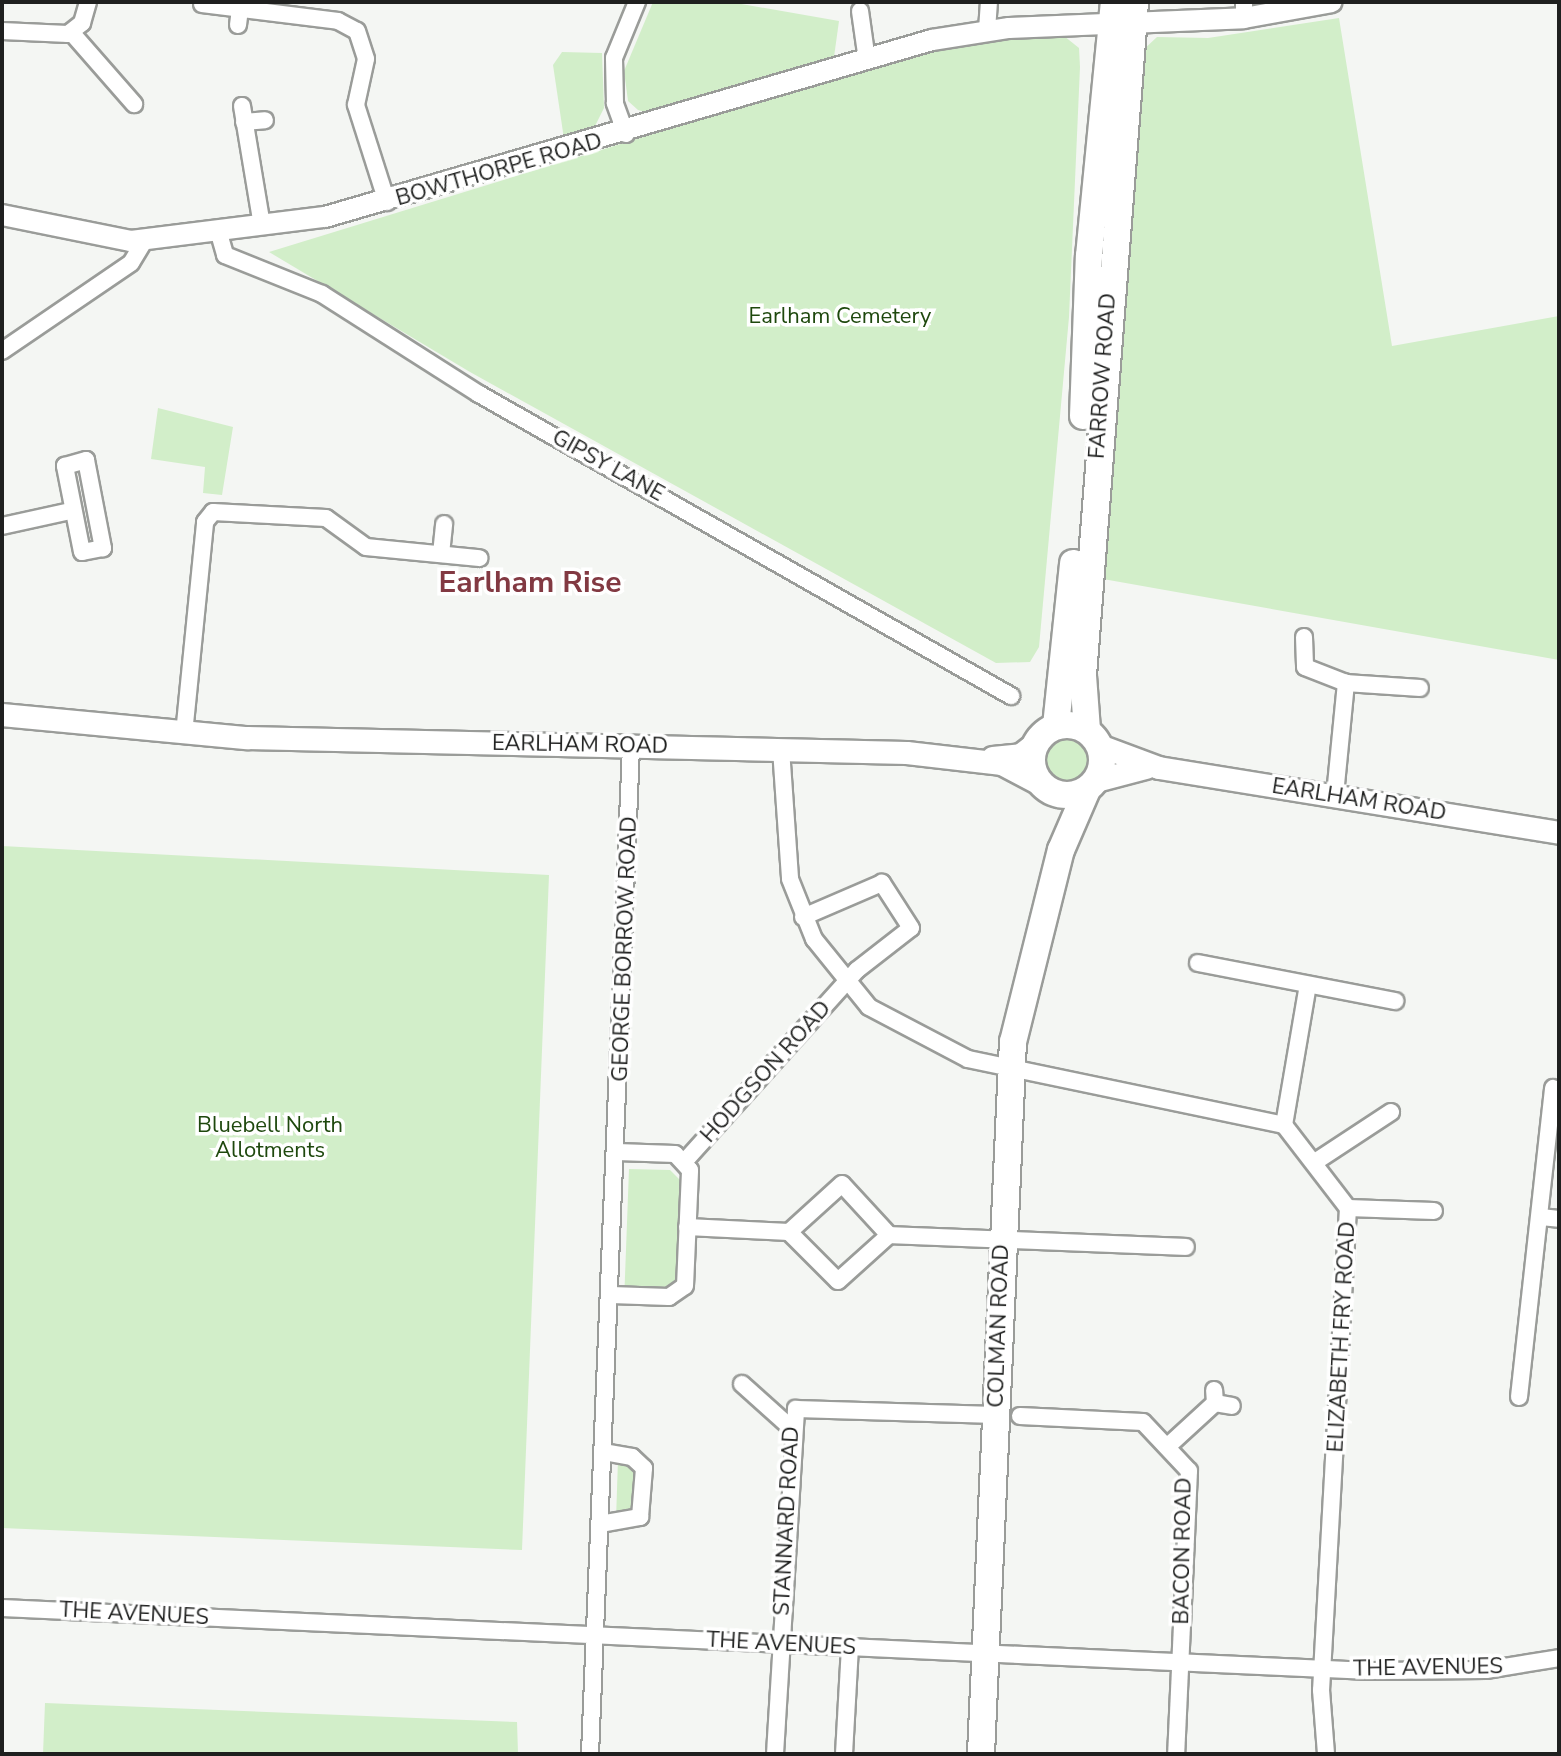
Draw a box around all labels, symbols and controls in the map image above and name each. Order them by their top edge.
street label: BOWTHORPE ROAD [393,128,605,212]
street label: FARROW ROAD [1084,292,1122,460]
park label: Earlham Cemetery [749,304,931,330]
street label: GIPSY LANE [547,424,669,508]
district label: Earlham Rise [439,565,621,601]
street label: EARLHAM ROAD [492,730,668,760]
street label: EARLHAM ROAD [1270,773,1448,827]
street label: GEORGE BORROW ROAD [607,816,643,1082]
street label: HODGSON ROAD [695,996,837,1148]
park label: Bluebell North Allotments [197,1112,343,1164]
street label: ELIZABETH FRY ROAD [1323,1221,1361,1453]
street label: COLMAN ROAD [983,1244,1015,1408]
street label: STANNARD ROAD [769,1426,805,1616]
street label: BACON ROAD [1169,1477,1197,1625]
street label: THE AVENUES [59,1597,209,1631]
street label: THE AVENUES [706,1627,856,1661]
street label: THE AVENUES [1353,1653,1503,1683]

